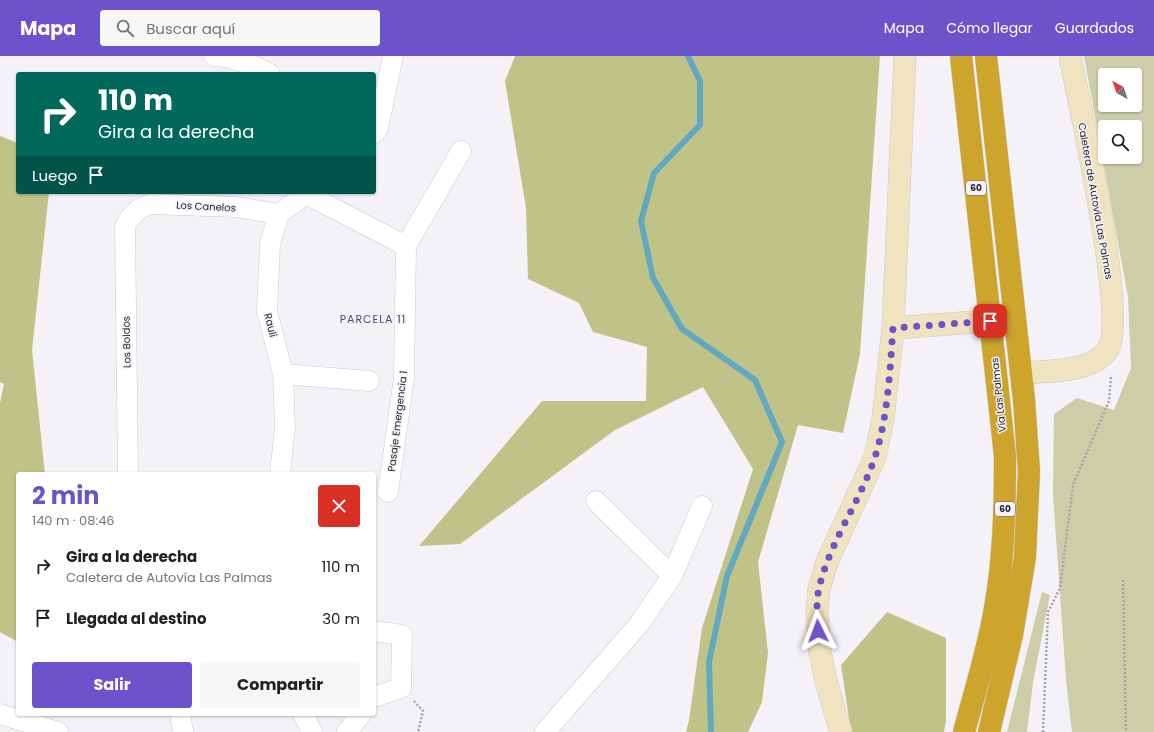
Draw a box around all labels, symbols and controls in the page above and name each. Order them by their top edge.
search box [100,10,380,46]
text: Mapa [20,15,76,42]
icon: search [114,17,136,39]
text: Buscar aquí [146,18,235,39]
text: Mapa [884,18,924,38]
text: Cómo llegar [946,18,1033,38]
text: Guardados [1055,18,1134,38]
north arrow [1098,68,1142,112]
map controls [1098,68,1142,164]
text: 110 m [98,81,173,120]
icon: right [32,88,84,140]
text: Gira a la derecha [98,119,254,144]
button: search [1098,120,1142,164]
street label: Caletera de Autovía Las Palmas [1074,122,1117,281]
icon: arrive [85,164,107,186]
text: Luego [32,165,77,186]
road number: 60 [966,181,986,195]
street label: Los Canelos [176,197,236,216]
pin [973,304,1007,338]
icon: arrive [979,310,1001,332]
district label: PARCELA 11 [340,311,406,327]
street label: Raulí [260,312,281,339]
street label: Los Boldos [119,316,134,368]
street label: Vía Las Palmas [987,357,1010,433]
street label: Pasaje Emergencia 1 [384,370,411,472]
text: 2 min [32,479,99,512]
button: close [318,485,360,527]
road number: 60 [995,502,1015,516]
text: 140 m · 08:46 [32,511,115,530]
text: Gira a la derecha [66,546,197,567]
icon: right [32,555,54,577]
text: 110 m [322,556,360,577]
text: Caletera de Autovía Las Palmas [66,568,272,587]
icon: arrive [32,607,54,629]
text: Llegada al destino [66,608,207,629]
text: 30 m [322,608,360,629]
position arrow [797,610,839,652]
button: Salir [32,662,192,708]
button: Compartir [200,662,360,708]

